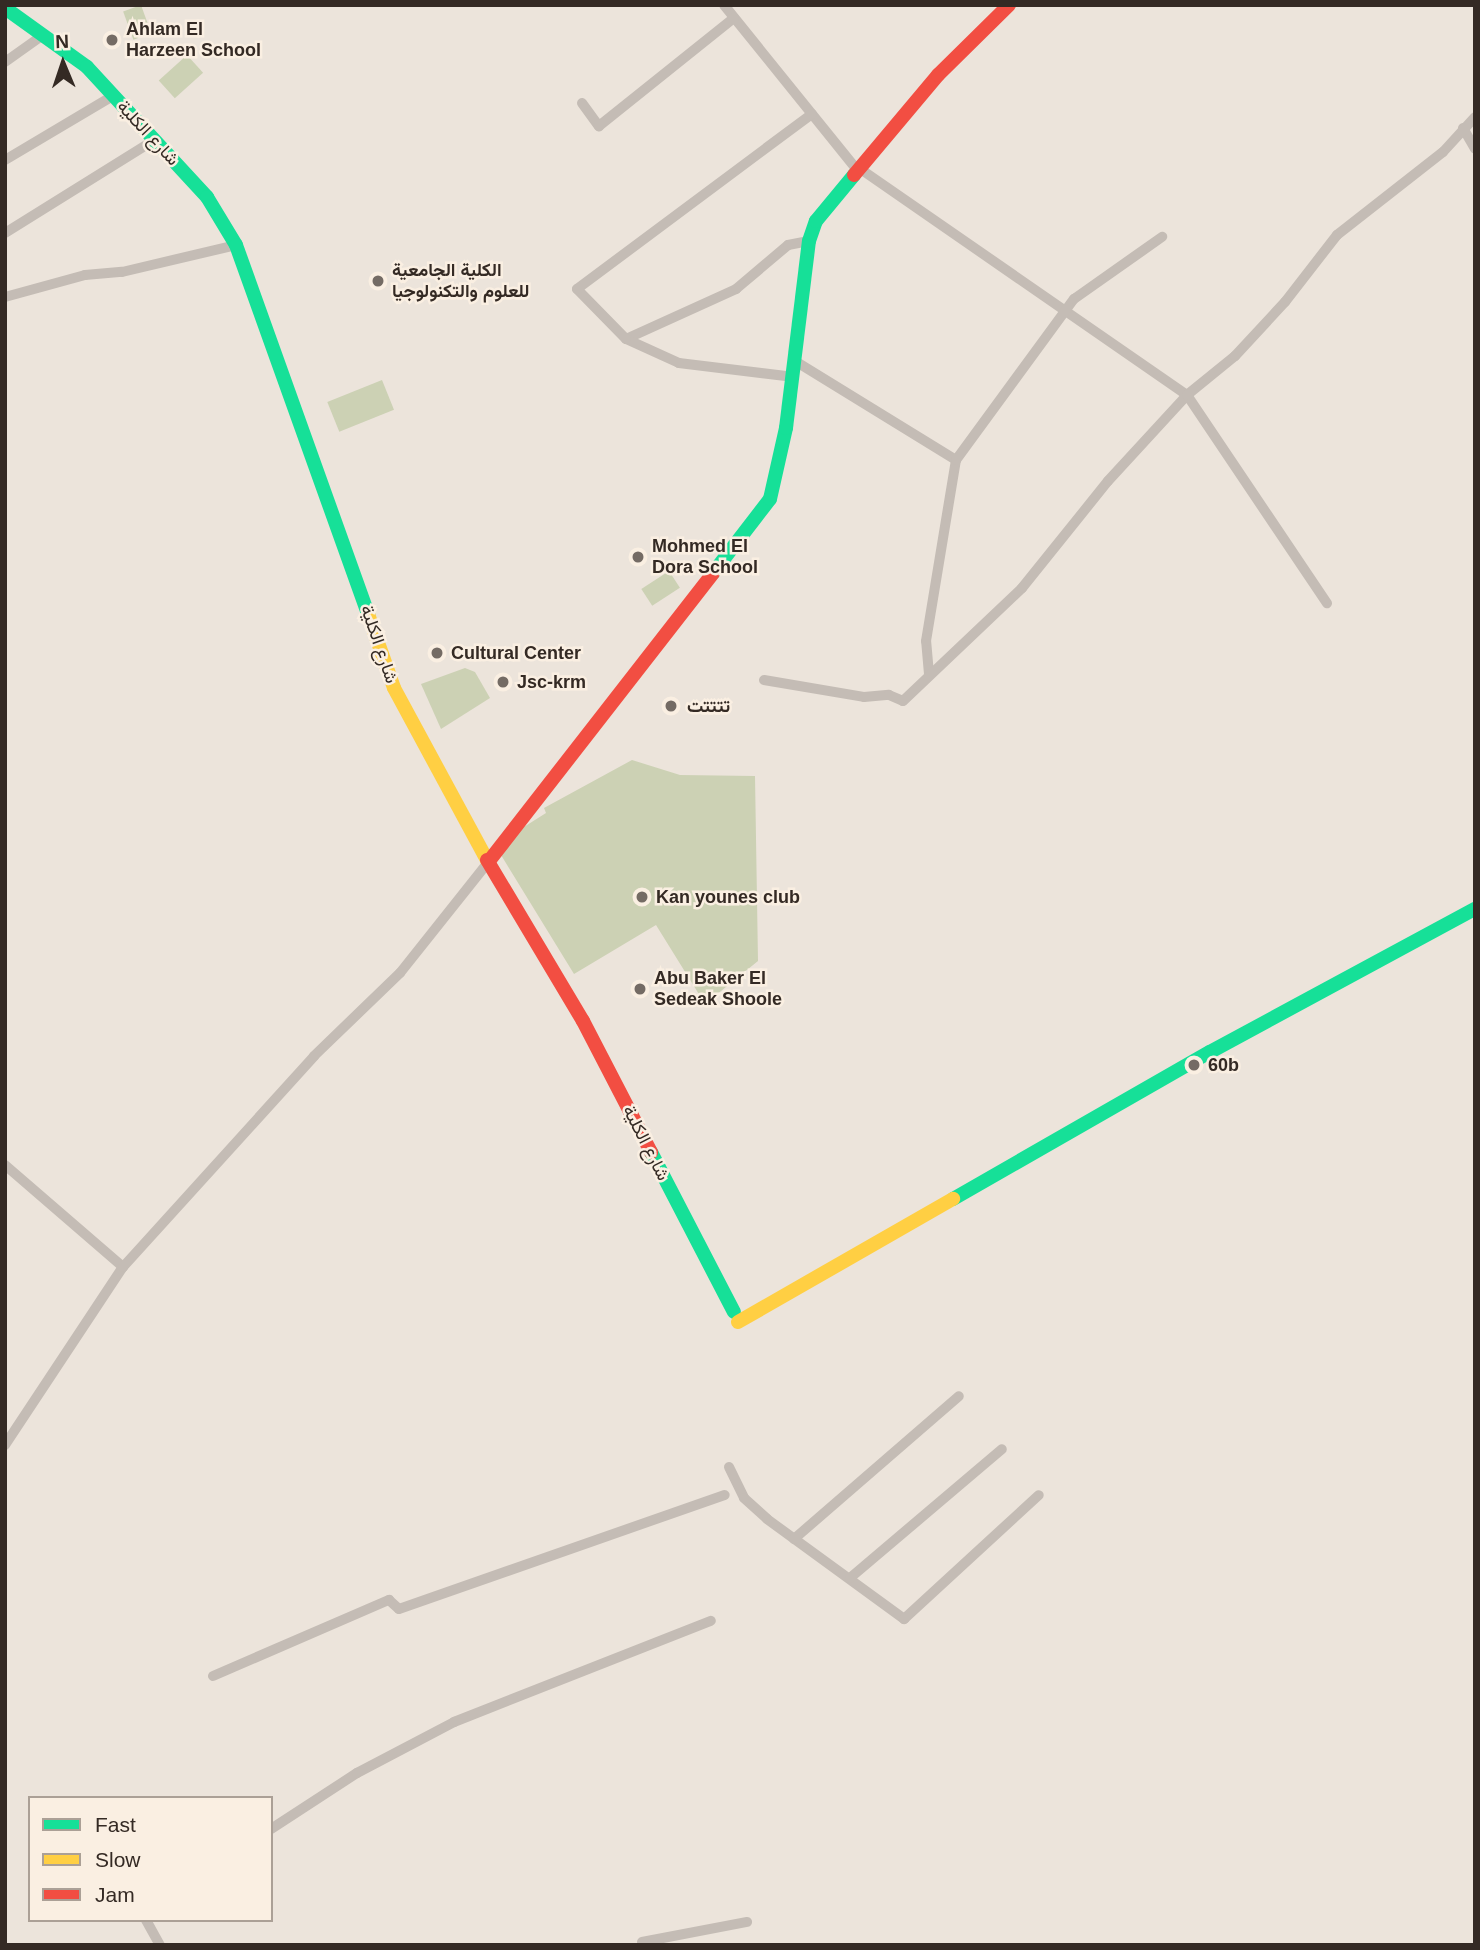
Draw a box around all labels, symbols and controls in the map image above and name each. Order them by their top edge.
place label: Ahlam El Harzeen School [126,19,261,61]
north arrow [28,28,98,98]
text: N [55,31,69,52]
marker: Ahlam El Harzeen School [104,32,120,48]
street label: شارع الكلية [112,96,184,170]
place label: الكلية الجامعية للعلوم والتكنولوجيا [392,260,529,302]
marker: الكلية الجامعية للعلوم والتكنولوجيا [370,273,386,289]
place label: Mohmed El Dora School [652,536,758,578]
marker: Mohmed El Dora School [630,549,646,565]
street label: شارع الكلية [356,602,402,686]
place label: Cultural Center [451,642,581,664]
marker: Cultural Center [429,645,445,661]
place label: Jsc-krm [517,671,586,693]
marker: Jsc-krm [495,674,511,690]
place label: تتتتت [687,695,730,717]
marker: تتتتت [661,696,681,716]
place label: Kan younes club [656,886,800,908]
marker: Kan younes club [634,889,650,905]
place label: Abu Baker El Sedeak Shoole [654,968,782,1010]
marker: Abu Baker El Sedeak Shoole [632,981,648,997]
place label: 60b [1208,1054,1239,1076]
marker: 60b [1186,1057,1202,1073]
street label: شارع الكلية [618,1102,674,1184]
legend [28,1796,273,1922]
text: Fast [95,1813,136,1836]
text: Slow [95,1848,141,1871]
text: Jam [95,1883,135,1906]

